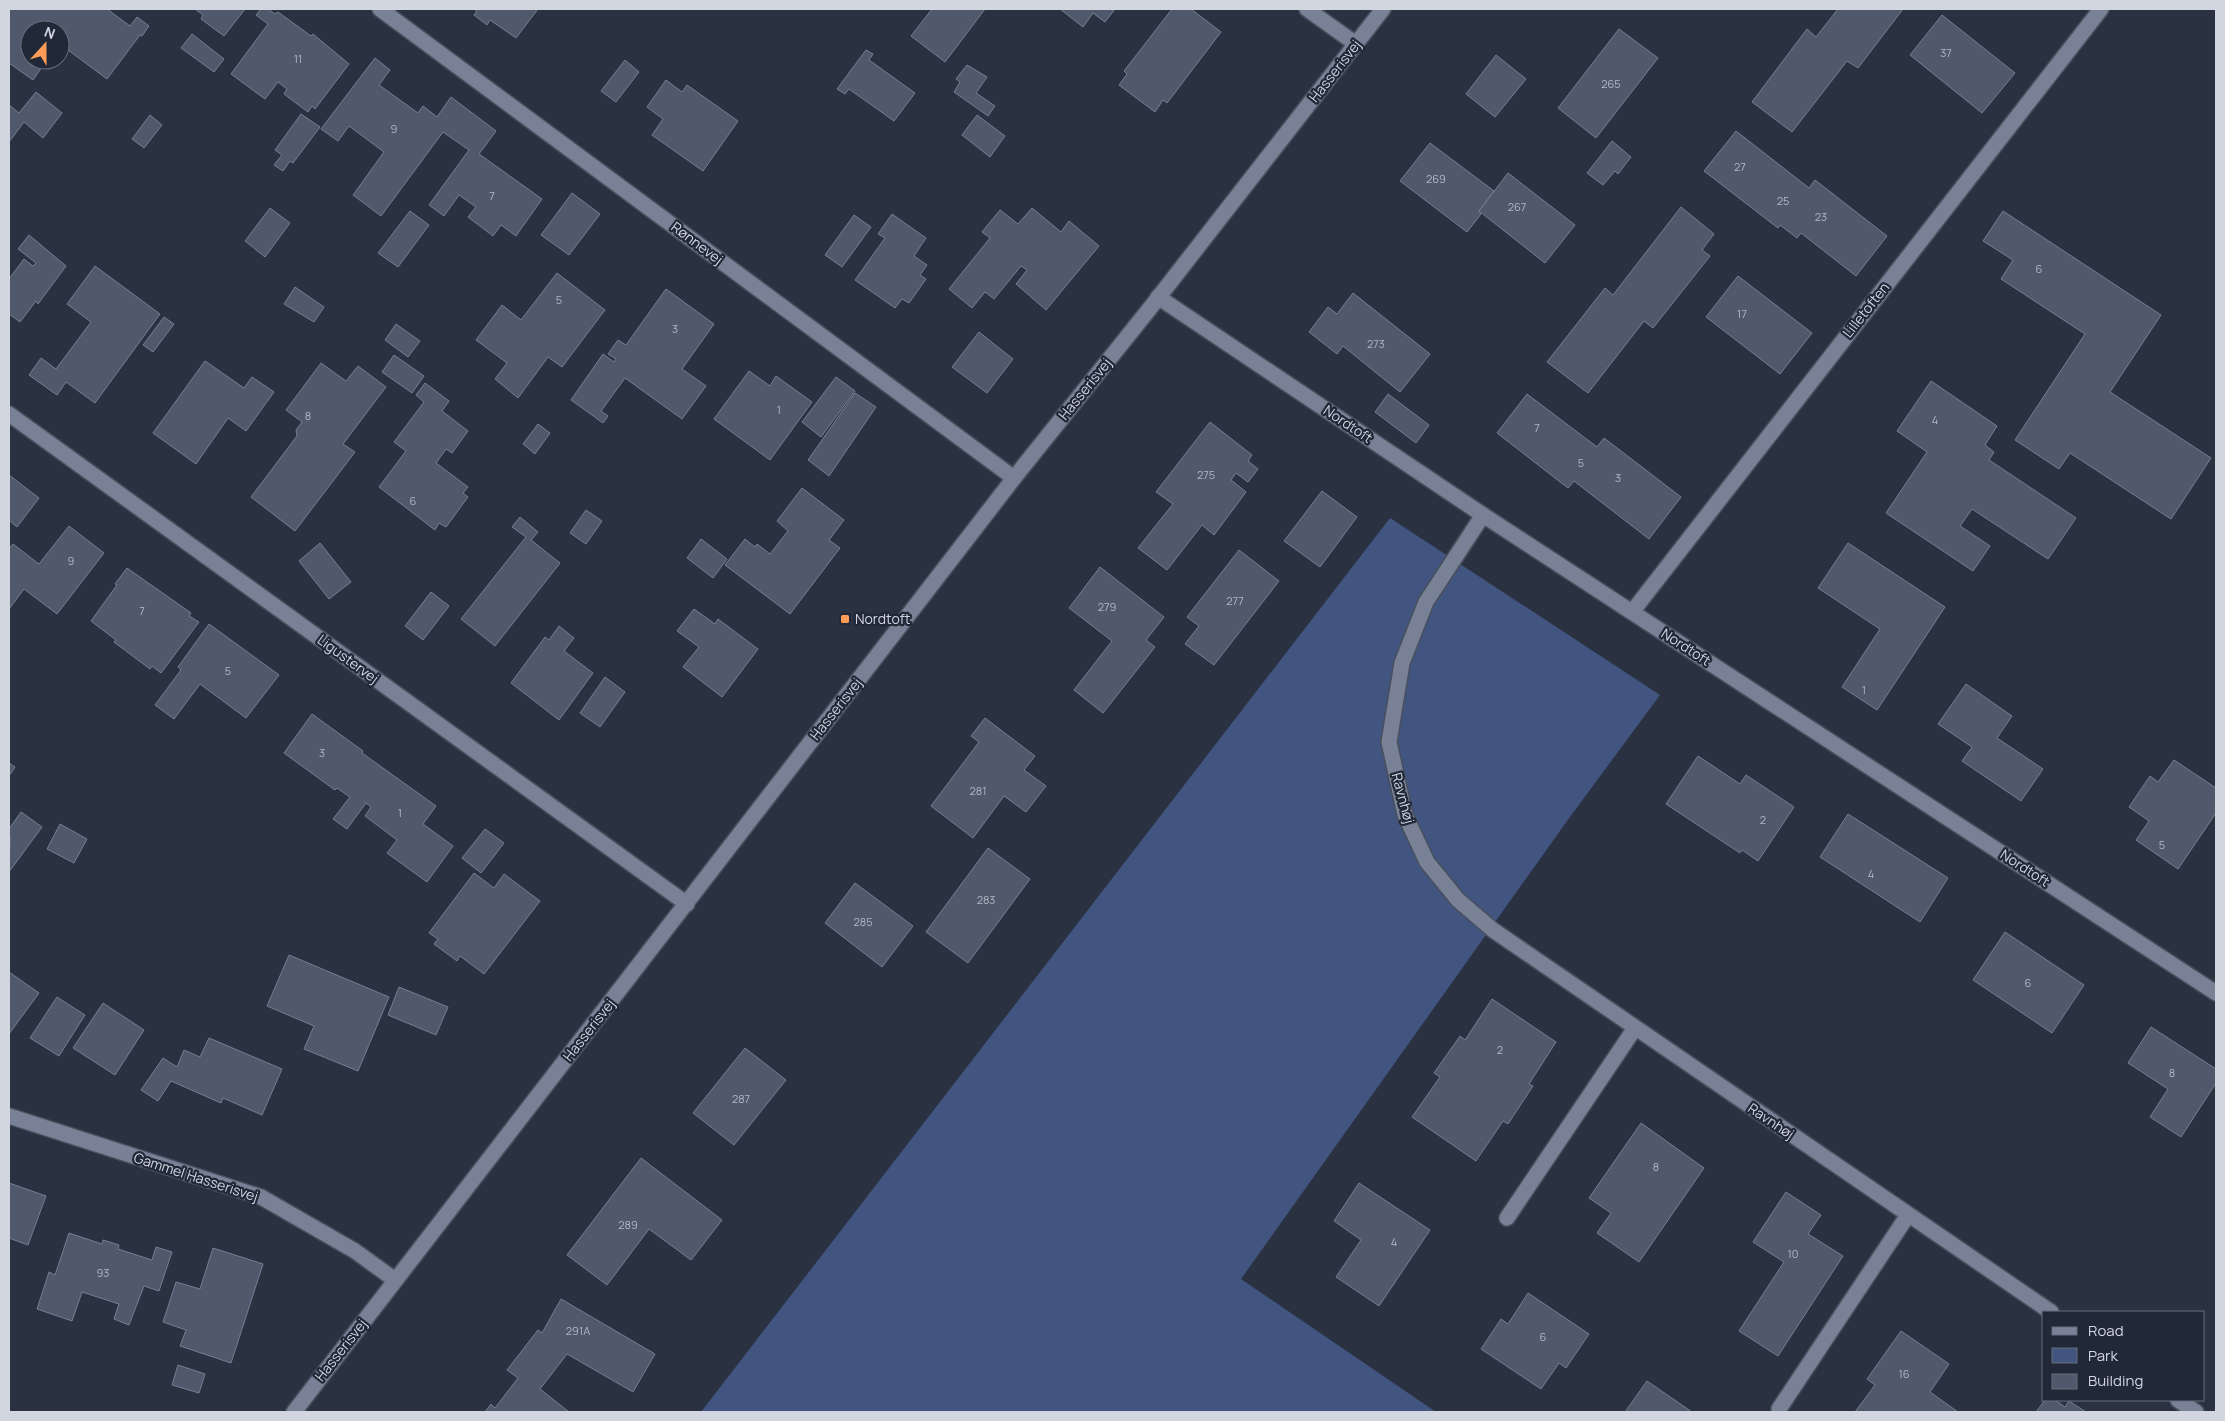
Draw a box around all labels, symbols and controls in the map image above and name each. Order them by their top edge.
north arrow [20,20,70,70]
text: N [42,22,58,43]
street label: Hasserisvej [1304,36,1365,106]
house number: 37 [1940,45,1952,60]
house number: 11 [294,51,302,66]
house number: 265 [1601,76,1621,91]
house number: 9 [391,121,398,136]
house number: 27 [1734,159,1746,174]
house number: 269 [1426,171,1446,186]
house number: 7 [489,188,495,203]
house number: 25 [1777,193,1789,208]
house number: 267 [1508,199,1526,214]
house number: 23 [1815,209,1827,224]
street label: Rønnevej [668,217,727,268]
house number: 6 [2036,261,2043,276]
street label: Lilletoften [1838,278,1893,341]
house number: 5 [556,292,562,307]
house number: 17 [1737,306,1747,321]
house number: 3 [672,321,678,336]
house number: 273 [1367,336,1385,351]
street label: Hasserisvej [1054,354,1115,423]
street label: Nordtoft [1320,400,1377,447]
house number: 1 [777,402,781,417]
house number: 8 [305,408,311,423]
house number: 4 [1932,412,1938,427]
house number: 7 [1534,420,1540,435]
house number: 5 [1578,455,1584,470]
house number: 275 [1197,467,1215,482]
house number: 3 [1615,470,1621,485]
house number: 6 [410,493,417,508]
house number: 9 [68,553,75,568]
house number: 277 [1226,593,1244,608]
house number: 279 [1098,599,1116,614]
house number: 7 [139,603,145,618]
place label: Nordtoft [855,609,911,628]
marker: Nordtoft [839,613,851,625]
street label: Nordtoft [1658,624,1715,670]
street label: Ligustervej [314,630,383,687]
house number: 5 [225,663,231,678]
street label: Hasserisvej [805,674,866,744]
house number: 1 [1862,682,1866,697]
house number: 3 [319,745,325,760]
street label: Ravnhøj [1388,770,1419,825]
house number: 281 [970,783,986,798]
house number: 1 [398,805,402,820]
house number: 2 [1760,812,1766,827]
house number: 5 [2159,837,2165,852]
street label: Nordtoft [1997,845,2054,891]
house number: 4 [1868,866,1874,881]
house number: 283 [977,892,995,907]
house number: 285 [853,914,873,929]
house number: 6 [2025,975,2032,990]
street label: Hasserisvej [558,995,619,1065]
house number: 2 [1497,1042,1503,1057]
house number: 8 [2169,1065,2175,1080]
house number: 287 [732,1091,750,1106]
street label: Ravnhøj [1744,1098,1798,1143]
street label: Gammel Hasserisvej [132,1147,261,1206]
house number: 8 [1653,1159,1659,1174]
house number: 289 [618,1217,638,1232]
house number: 4 [1391,1234,1397,1249]
house number: 10 [1787,1246,1799,1261]
house number: 93 [97,1265,109,1280]
legend [2042,1311,2205,1401]
street label: Hasserisvej [310,1315,371,1385]
text: Road [2088,1320,2124,1341]
house number: 291A [566,1323,590,1338]
house number: 6 [1540,1329,1547,1344]
text: Park [2088,1345,2118,1366]
house number: 16 [1898,1366,1910,1381]
text: Building [2088,1370,2143,1391]

